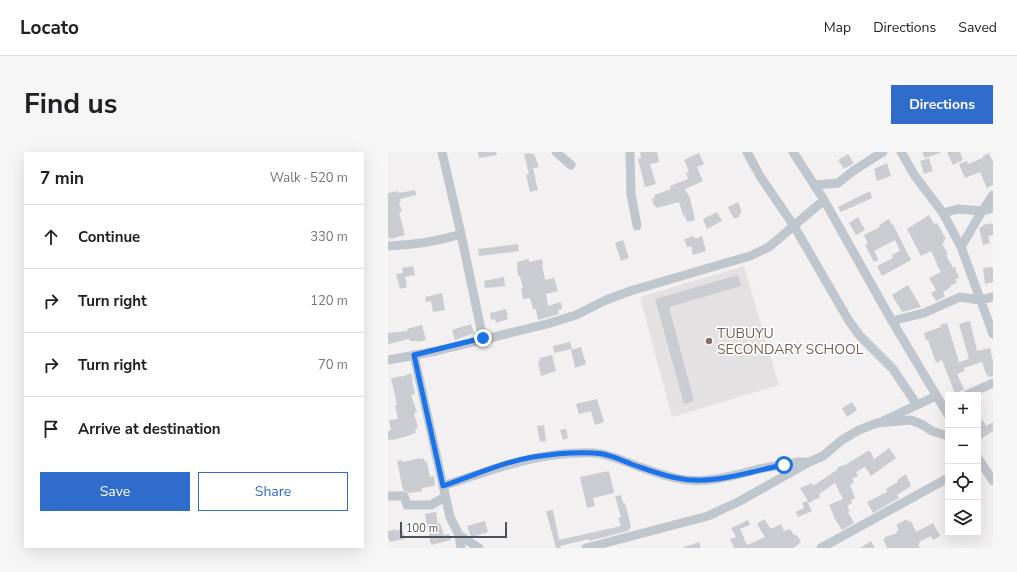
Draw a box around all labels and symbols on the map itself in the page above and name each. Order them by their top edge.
place label: TUBUYU SECONDARY SCHOOL [717,324,864,359]
route end [474,329,492,347]
marker: TUBUYU SECONDARY SCHOOL [704,336,714,346]
route start [775,456,793,474]
scale bar [400,520,507,539]

